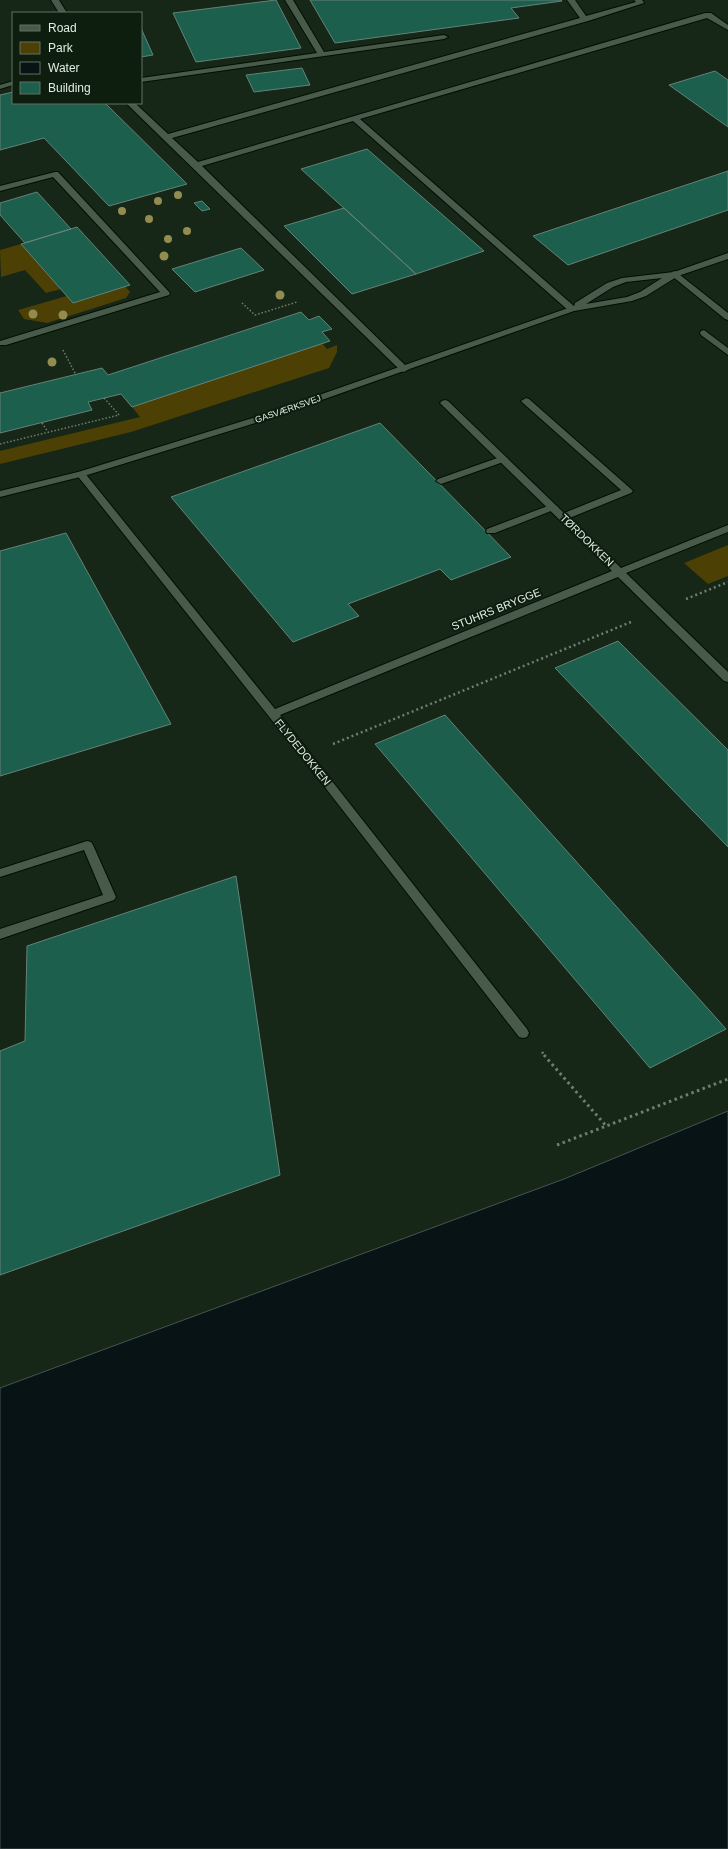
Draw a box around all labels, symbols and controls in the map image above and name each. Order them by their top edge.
legend [12,12,142,104]
text: Road [48,21,77,35]
text: Park [48,41,74,55]
text: Water [48,61,80,75]
text: Building [48,81,91,95]
street label: GASVÆRKSVEJ [254,393,322,425]
street label: TØRDOKKEN [558,511,616,569]
street label: STUHRS BRYGGE [450,586,542,632]
street label: FLYDEDOKKEN [273,717,333,787]

